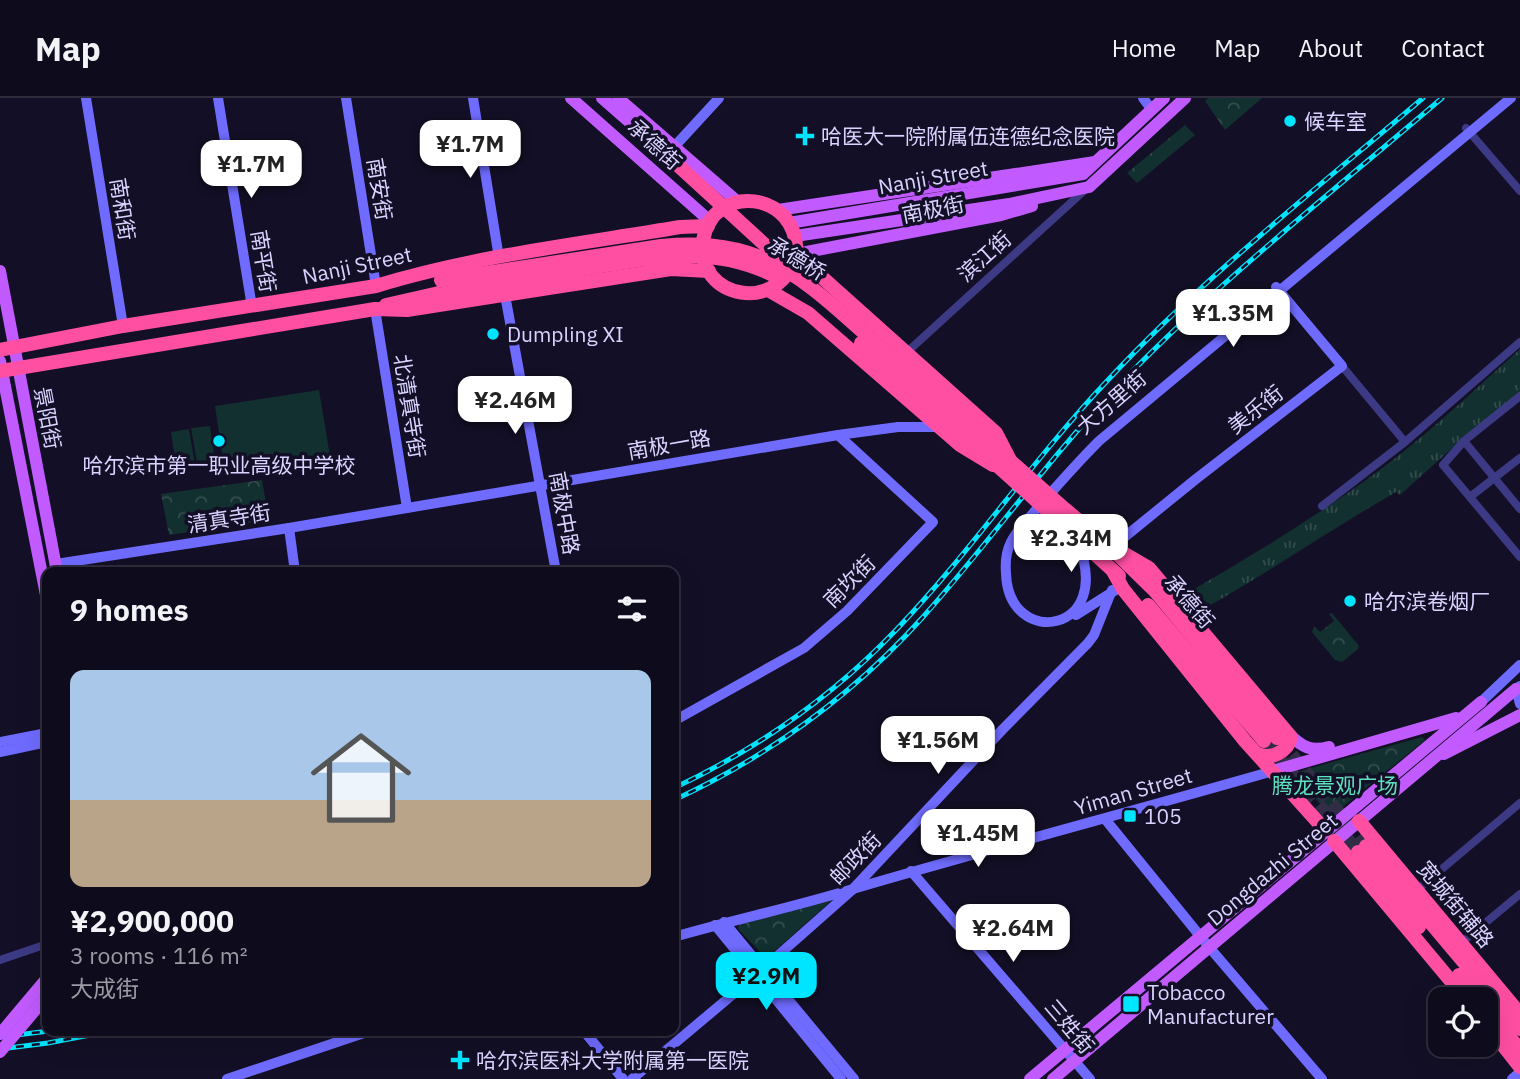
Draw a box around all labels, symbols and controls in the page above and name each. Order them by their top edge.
text: Map [35,27,101,70]
text: Home [1112,32,1176,64]
text: Map [1214,32,1260,64]
text: About [1298,32,1363,64]
text: Contact [1401,32,1485,64]
place label: 候车室 [1304,107,1367,135]
street label: 承德街 [622,113,688,175]
marker: 候车室 [1282,113,1298,129]
pin: ¥1.7M [421,120,519,180]
place label: 哈医大一院附属伍连德纪念医院 [821,122,1115,150]
marker: 哈医大一院附属伍连德纪念医院 [795,126,815,146]
text: ¥1.7M [436,128,504,158]
pin: ¥1.7M [202,140,300,200]
text: ¥1.7M [217,148,285,178]
street label: Nanji Street [876,154,990,200]
street label: 南安街 [361,156,399,222]
street label: 南和街 [104,176,142,242]
street label: 南极街 [899,189,967,229]
street label: 滨江街 [951,225,1017,287]
street label: 南平街 [245,228,283,294]
street label: 承德桥 [763,230,831,286]
street label: Nanji Street [300,240,414,290]
pin: ¥1.35M [1176,289,1290,349]
text: ¥1.35M [1192,297,1274,327]
place label: Dumpling XI [507,320,624,348]
marker: Dumpling XI [485,326,501,342]
street label: 北清真寺街 [388,352,432,460]
street label: 大方里街 [1070,364,1152,440]
pin: ¥2.46M [458,376,572,436]
street label: 美乐街 [1222,379,1288,439]
street label: 景阳街 [28,384,68,452]
text: ¥2.46M [474,384,556,414]
street label: 南极一路 [625,423,713,465]
marker: 哈尔滨市第一职业高级中学校 [211,433,227,449]
place label: 哈尔滨市第一职业高级中学校 [83,451,356,479]
street label: 南极中路 [544,469,586,557]
street label: 清真寺街 [185,498,273,538]
pin: ¥2.34M [1014,514,1128,574]
text: ¥2.34M [1030,522,1112,552]
street label: 南坎街 [817,549,881,613]
street label: 承德街 [1159,568,1221,634]
place label: 哈尔滨卷烟厂 [1364,587,1490,615]
text: 9 homes [70,590,189,629]
icon: filters [613,590,651,628]
marker: 哈尔滨卷烟厂 [1342,593,1358,609]
icon: home [298,715,424,841]
pin: ¥1.56M [881,716,995,776]
text: ¥1.56M [897,724,979,754]
street label: Yiman Street [1071,761,1195,821]
park label: 腾龙景观广场 [1272,771,1398,799]
place label: 105 [1144,802,1182,830]
street label: Dongdazhi Street [1201,806,1343,932]
marker: 105 [1122,808,1138,824]
pin: ¥1.45M [921,810,1035,869]
text: ¥1.45M [937,817,1019,847]
street label: 邮政街 [823,826,887,890]
street label: 宽城街辅路 [1412,855,1500,953]
text: ¥2,900,000 [70,901,234,940]
pin: ¥2.64M [956,904,1070,964]
text: ¥2.64M [972,912,1054,942]
text: 3 rooms · 116 m² [70,940,248,970]
pin: ¥2.9M [717,953,815,1012]
text: ¥2.9M [732,960,800,990]
text: 大成街 [70,973,139,1003]
place label: Tobacco Manufacturer [1147,978,1274,1030]
map controls [1428,987,1498,1057]
button: locate [1428,987,1498,1057]
street label: 三姓街 [1039,993,1101,1059]
marker: Tobacco Manufacturer [1121,994,1141,1014]
place label: 哈尔滨医科大学附属第一医院 [476,1046,749,1074]
marker: 哈尔滨医科大学附属第一医院 [450,1050,470,1070]

